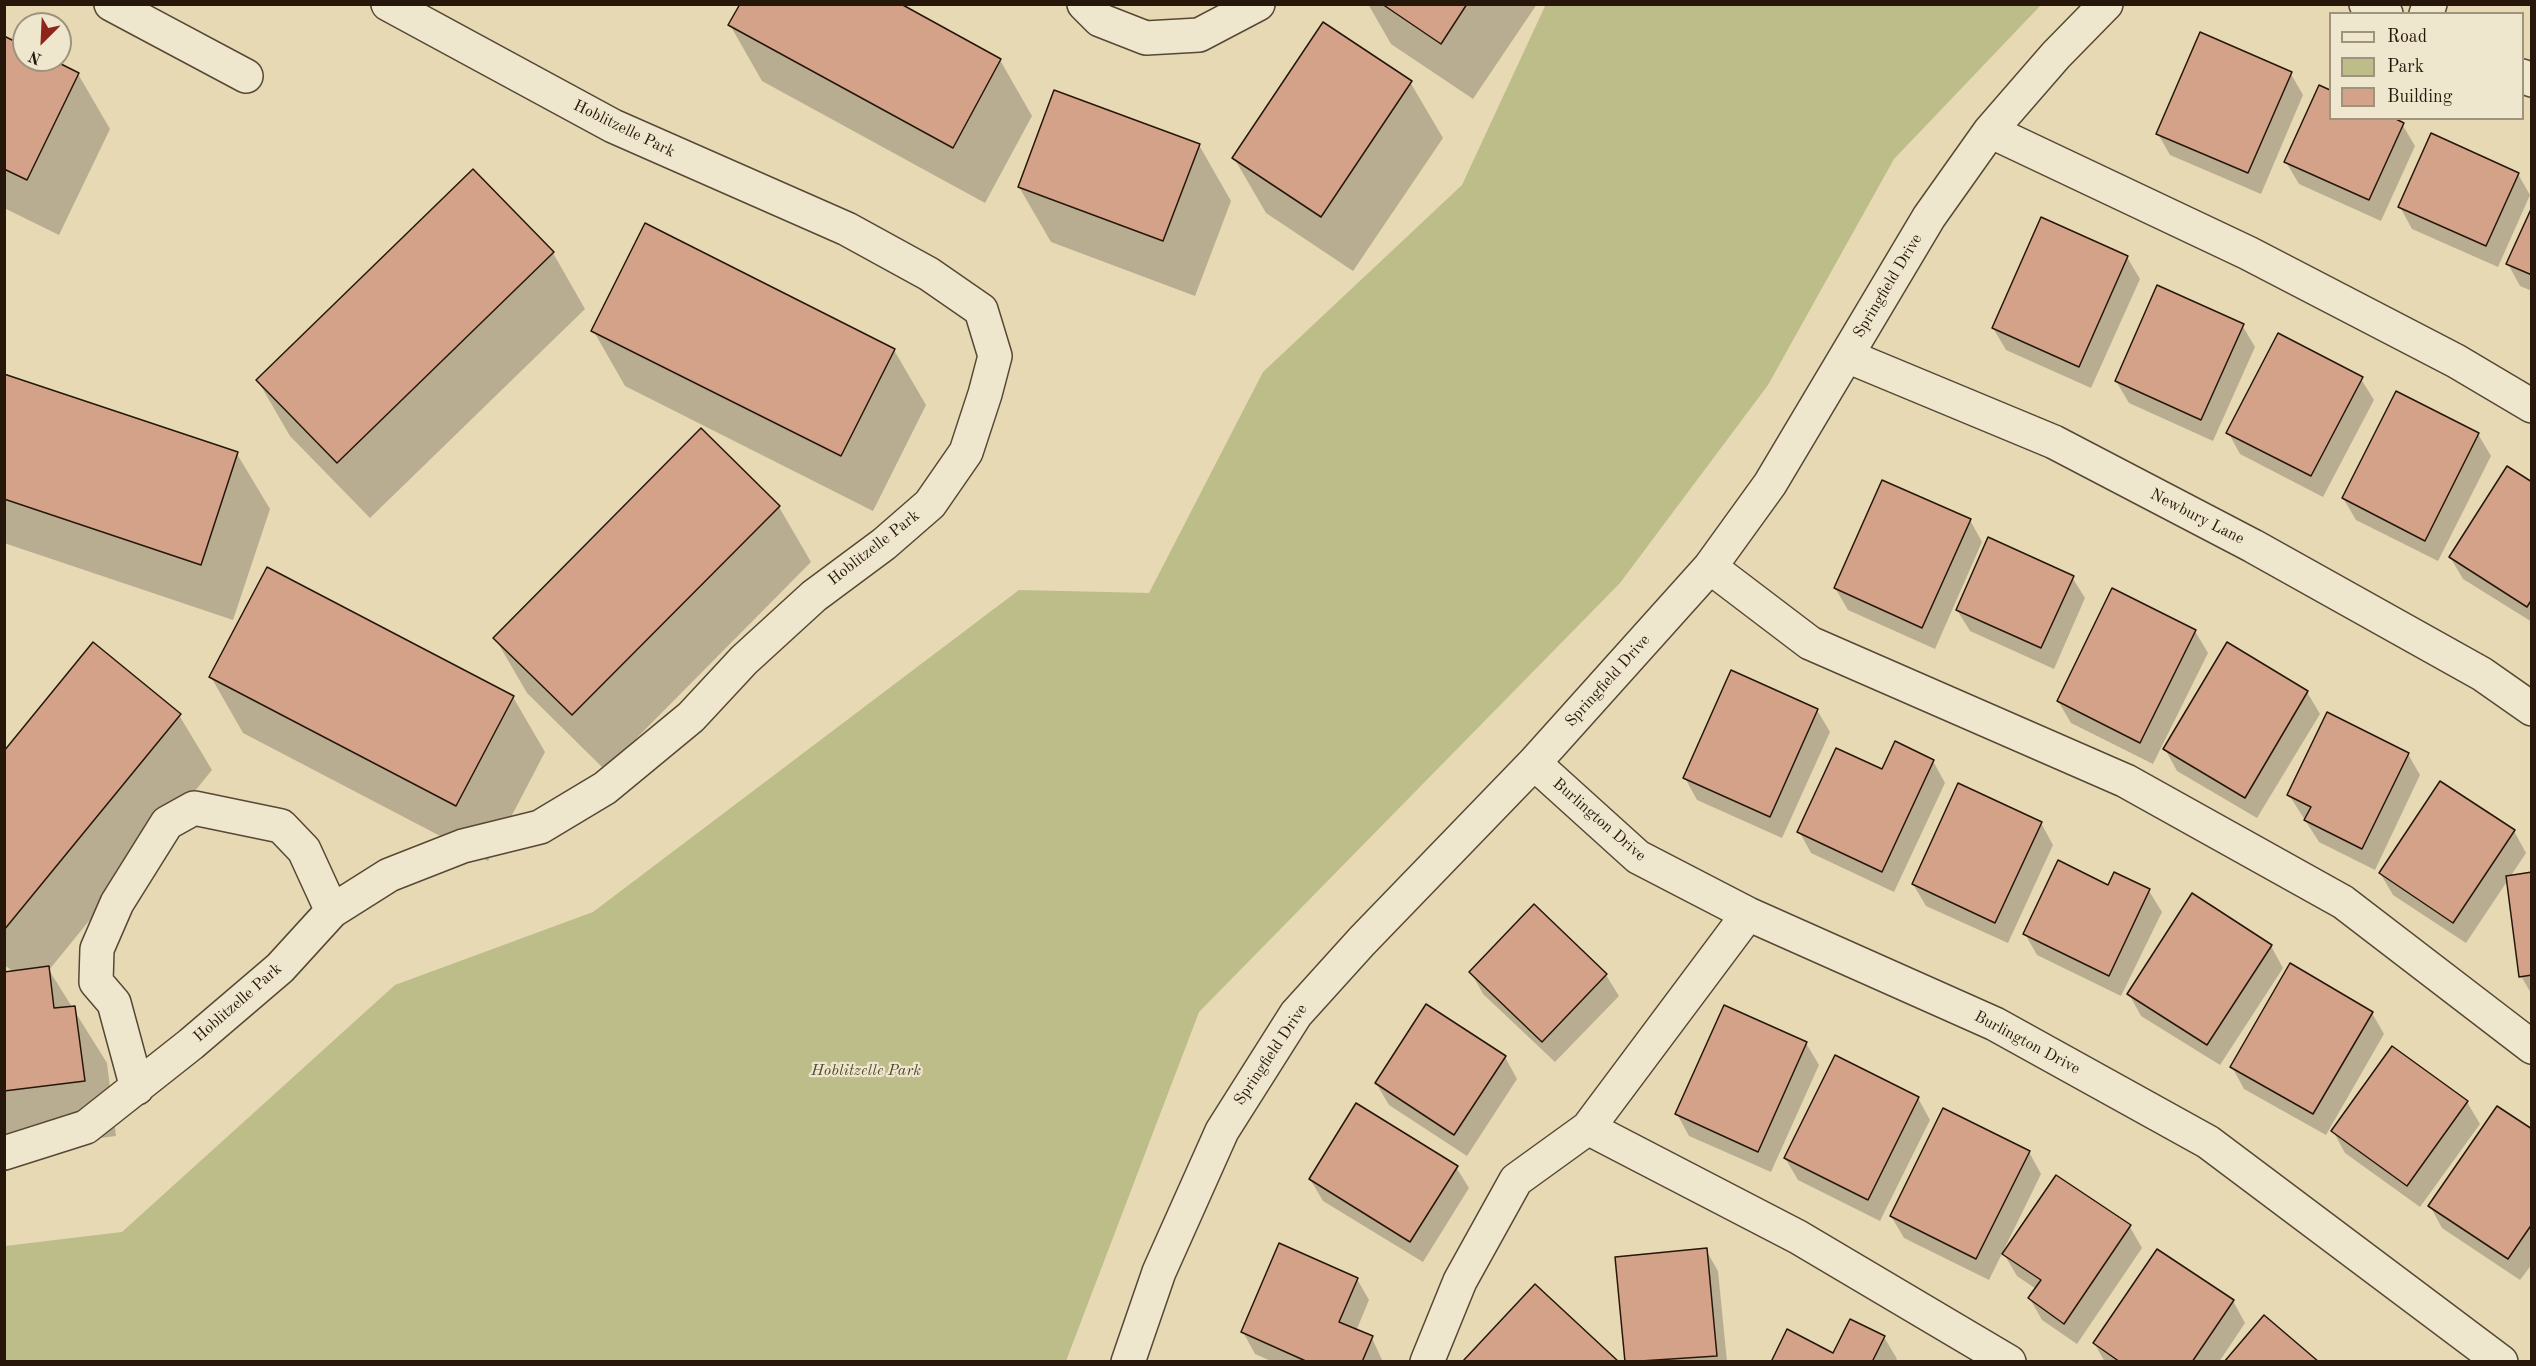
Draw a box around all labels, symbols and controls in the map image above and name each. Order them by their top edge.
north arrow [12,12,72,72]
legend [2329,12,2524,120]
text: Road [2387,28,2427,46]
text: N [27,47,44,66]
text: Park [2387,58,2424,76]
text: Building [2387,88,2452,106]
street label: Hoblitzelle Park [570,96,678,162]
street label: Springfield Drive [1849,231,1927,341]
street label: Newbury Lane [2147,485,2247,549]
street label: Hoblitzelle Park [824,506,924,590]
street label: Springfield Drive [1561,631,1655,731]
street label: Burlington Drive [1548,774,1650,866]
street label: Hoblitzelle Park [190,959,286,1047]
street label: Springfield Drive [1230,1001,1312,1109]
street label: Burlington Drive [1971,1007,2083,1079]
park label: Hoblitzelle Park [811,1061,921,1081]

